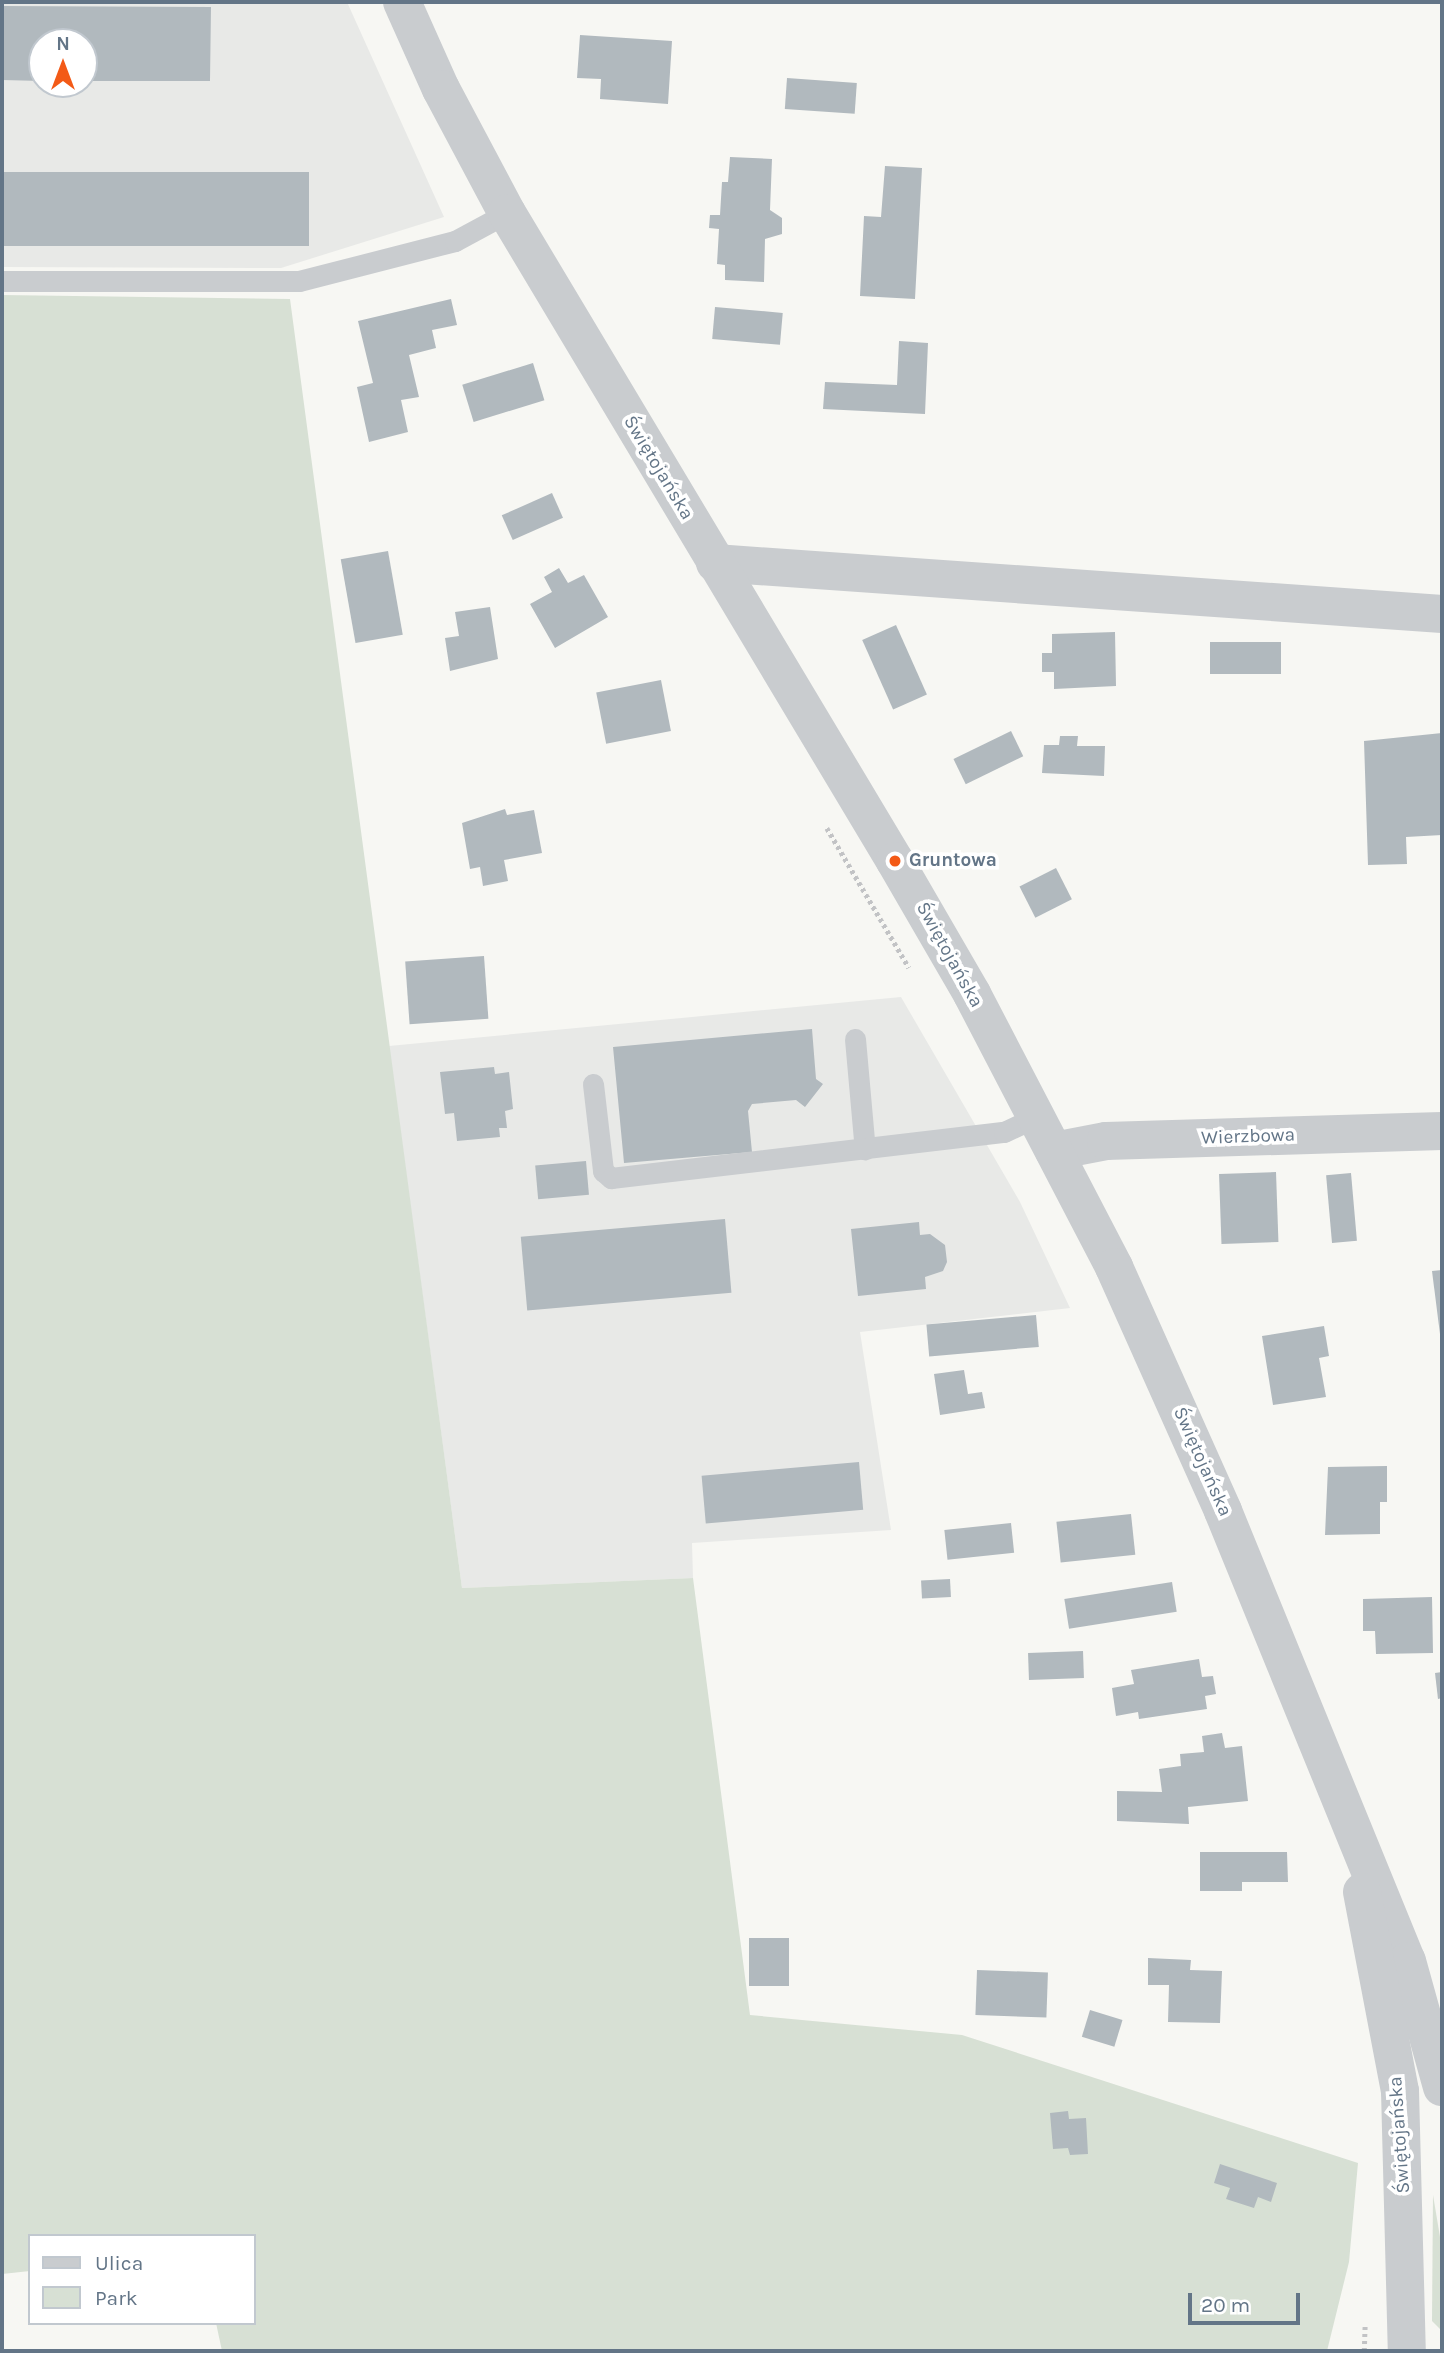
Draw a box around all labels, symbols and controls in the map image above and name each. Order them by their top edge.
north arrow [28,28,98,98]
text: N [56,33,70,55]
street label: Świętojańska [618,412,698,524]
place label: Gruntowa [909,850,997,872]
marker: Gruntowa [887,853,903,869]
street label: Świętojańska [911,898,987,1012]
street label: Wierzbowa [1201,1124,1295,1150]
street label: Świętojańska [1168,1404,1236,1520]
street label: Świętojańska [1385,2076,1415,2194]
legend [28,2234,256,2325]
text: Ulica [95,2251,143,2275]
scale bar [1192,2280,1304,2324]
text: Park [95,2286,138,2310]
text: 20 m [1201,2293,1250,2317]

